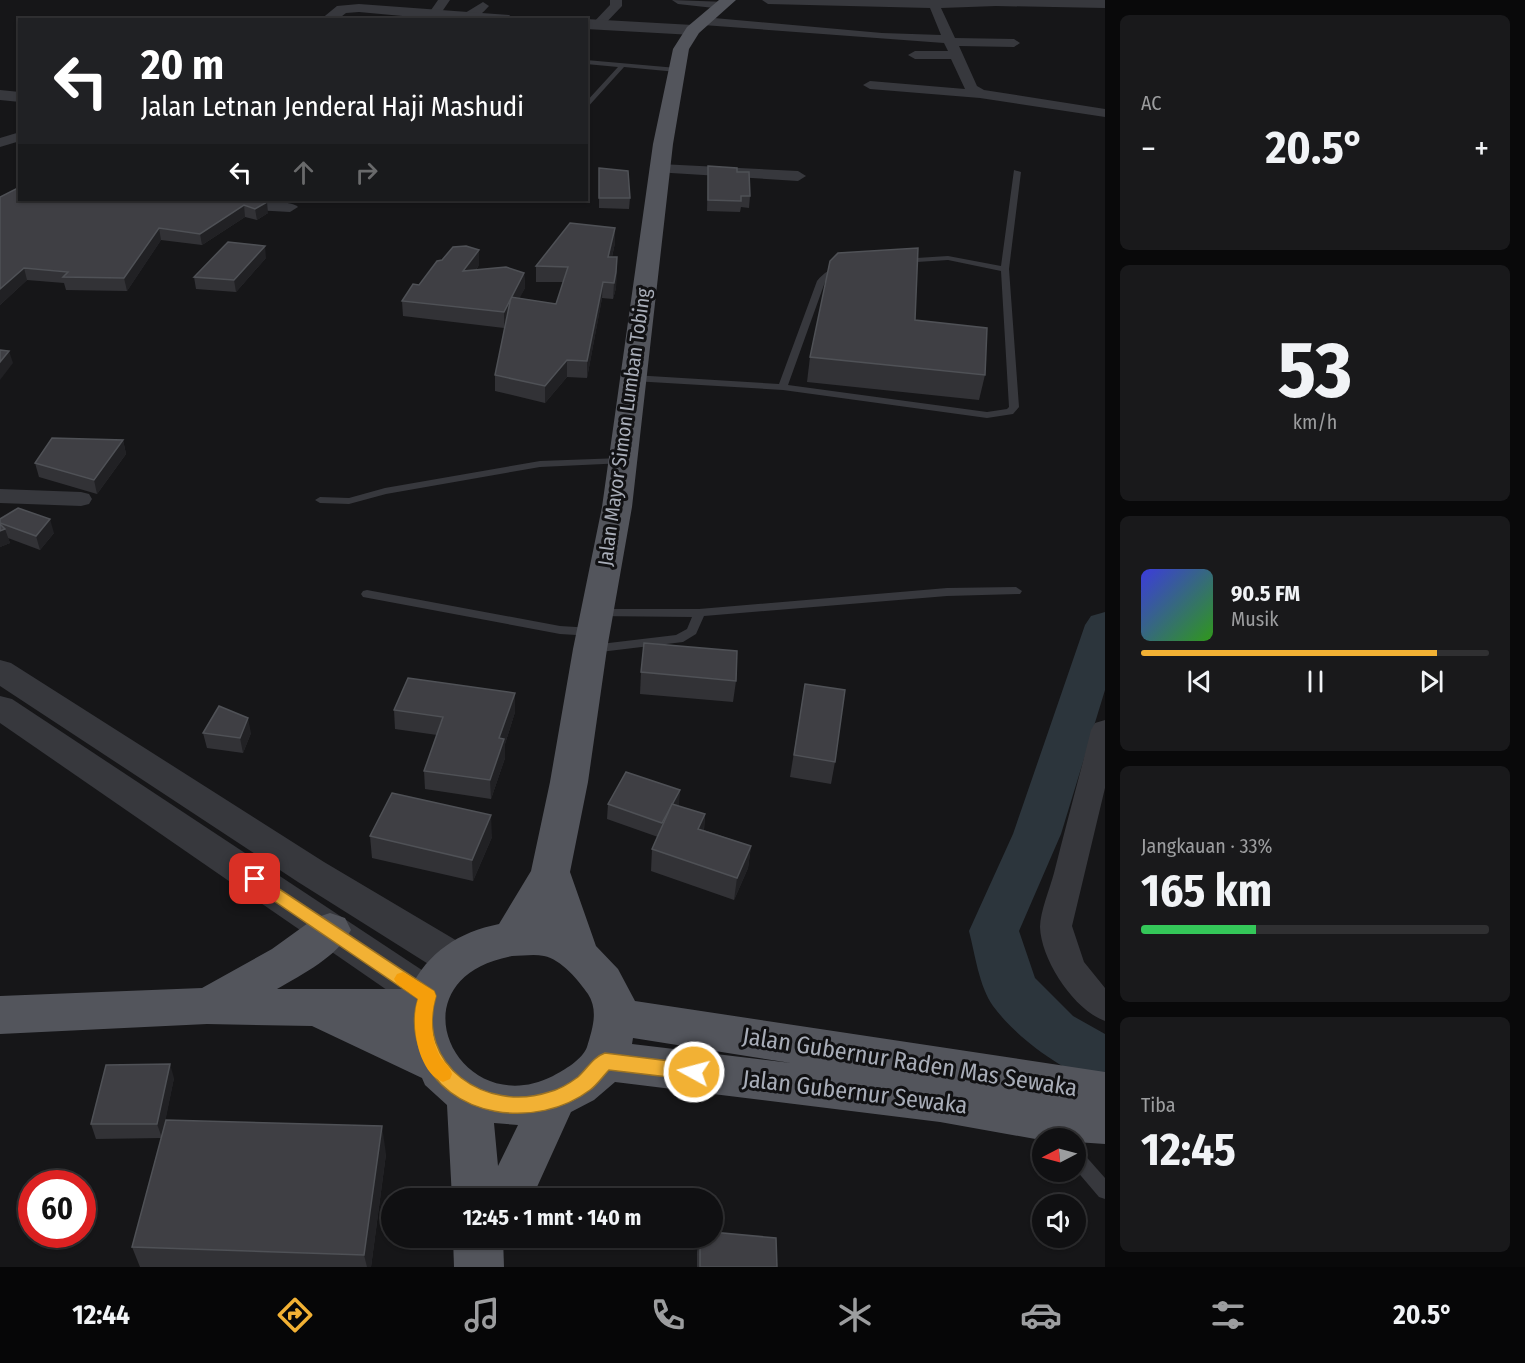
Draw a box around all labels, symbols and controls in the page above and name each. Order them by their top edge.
text: 20 m [141,40,224,90]
icon: left [42,42,120,120]
text: Jalan Letnan Jenderal Haji Mashudi [141,91,524,123]
text: AC [1141,91,1161,115]
text: 20.5° [1265,121,1364,175]
text: − [1141,129,1156,169]
text: + [1474,129,1489,169]
icon: left [224,156,257,189]
icon: ahead [287,156,320,189]
icon: right [350,156,383,189]
street label: Jalan Mayor Simon Lumban Tobing [593,286,655,567]
text: 53 [1278,324,1352,418]
text: km/h [1293,410,1337,434]
text: 90.5 FM [1231,580,1300,607]
text: Musik [1231,607,1279,631]
icon: previous [1183,665,1216,698]
icon: pause [1299,665,1332,698]
icon: next [1415,665,1448,698]
text: Jangkauan · 33% [1141,834,1272,858]
pin [229,853,280,904]
icon: arrive [238,862,271,895]
text: 165 km [1141,864,1272,918]
street label: Jalan Gubernur Raden Mas Sewaka [741,1022,1079,1102]
position arrow [662,1040,726,1104]
street label: Jalan Gubernur Sewaka [741,1064,969,1120]
text: Tiba [1141,1093,1176,1117]
text: 12:45 [1141,1123,1236,1177]
north arrow [1032,1128,1086,1182]
map controls [1032,1128,1086,1248]
speed limit sign: 60 [18,1170,96,1248]
button: sound [1032,1194,1086,1248]
text: 12:45 · 1 mnt · 140 m [463,1204,641,1231]
icon: directions [274,1294,316,1336]
icon: music [461,1294,503,1336]
icon: phone [647,1294,689,1336]
icon: climate [834,1294,876,1336]
icon: car [1020,1294,1062,1336]
icon: filters [1207,1294,1249,1336]
text: 12:44 [72,1299,130,1331]
text: 20.5° [1393,1299,1453,1331]

